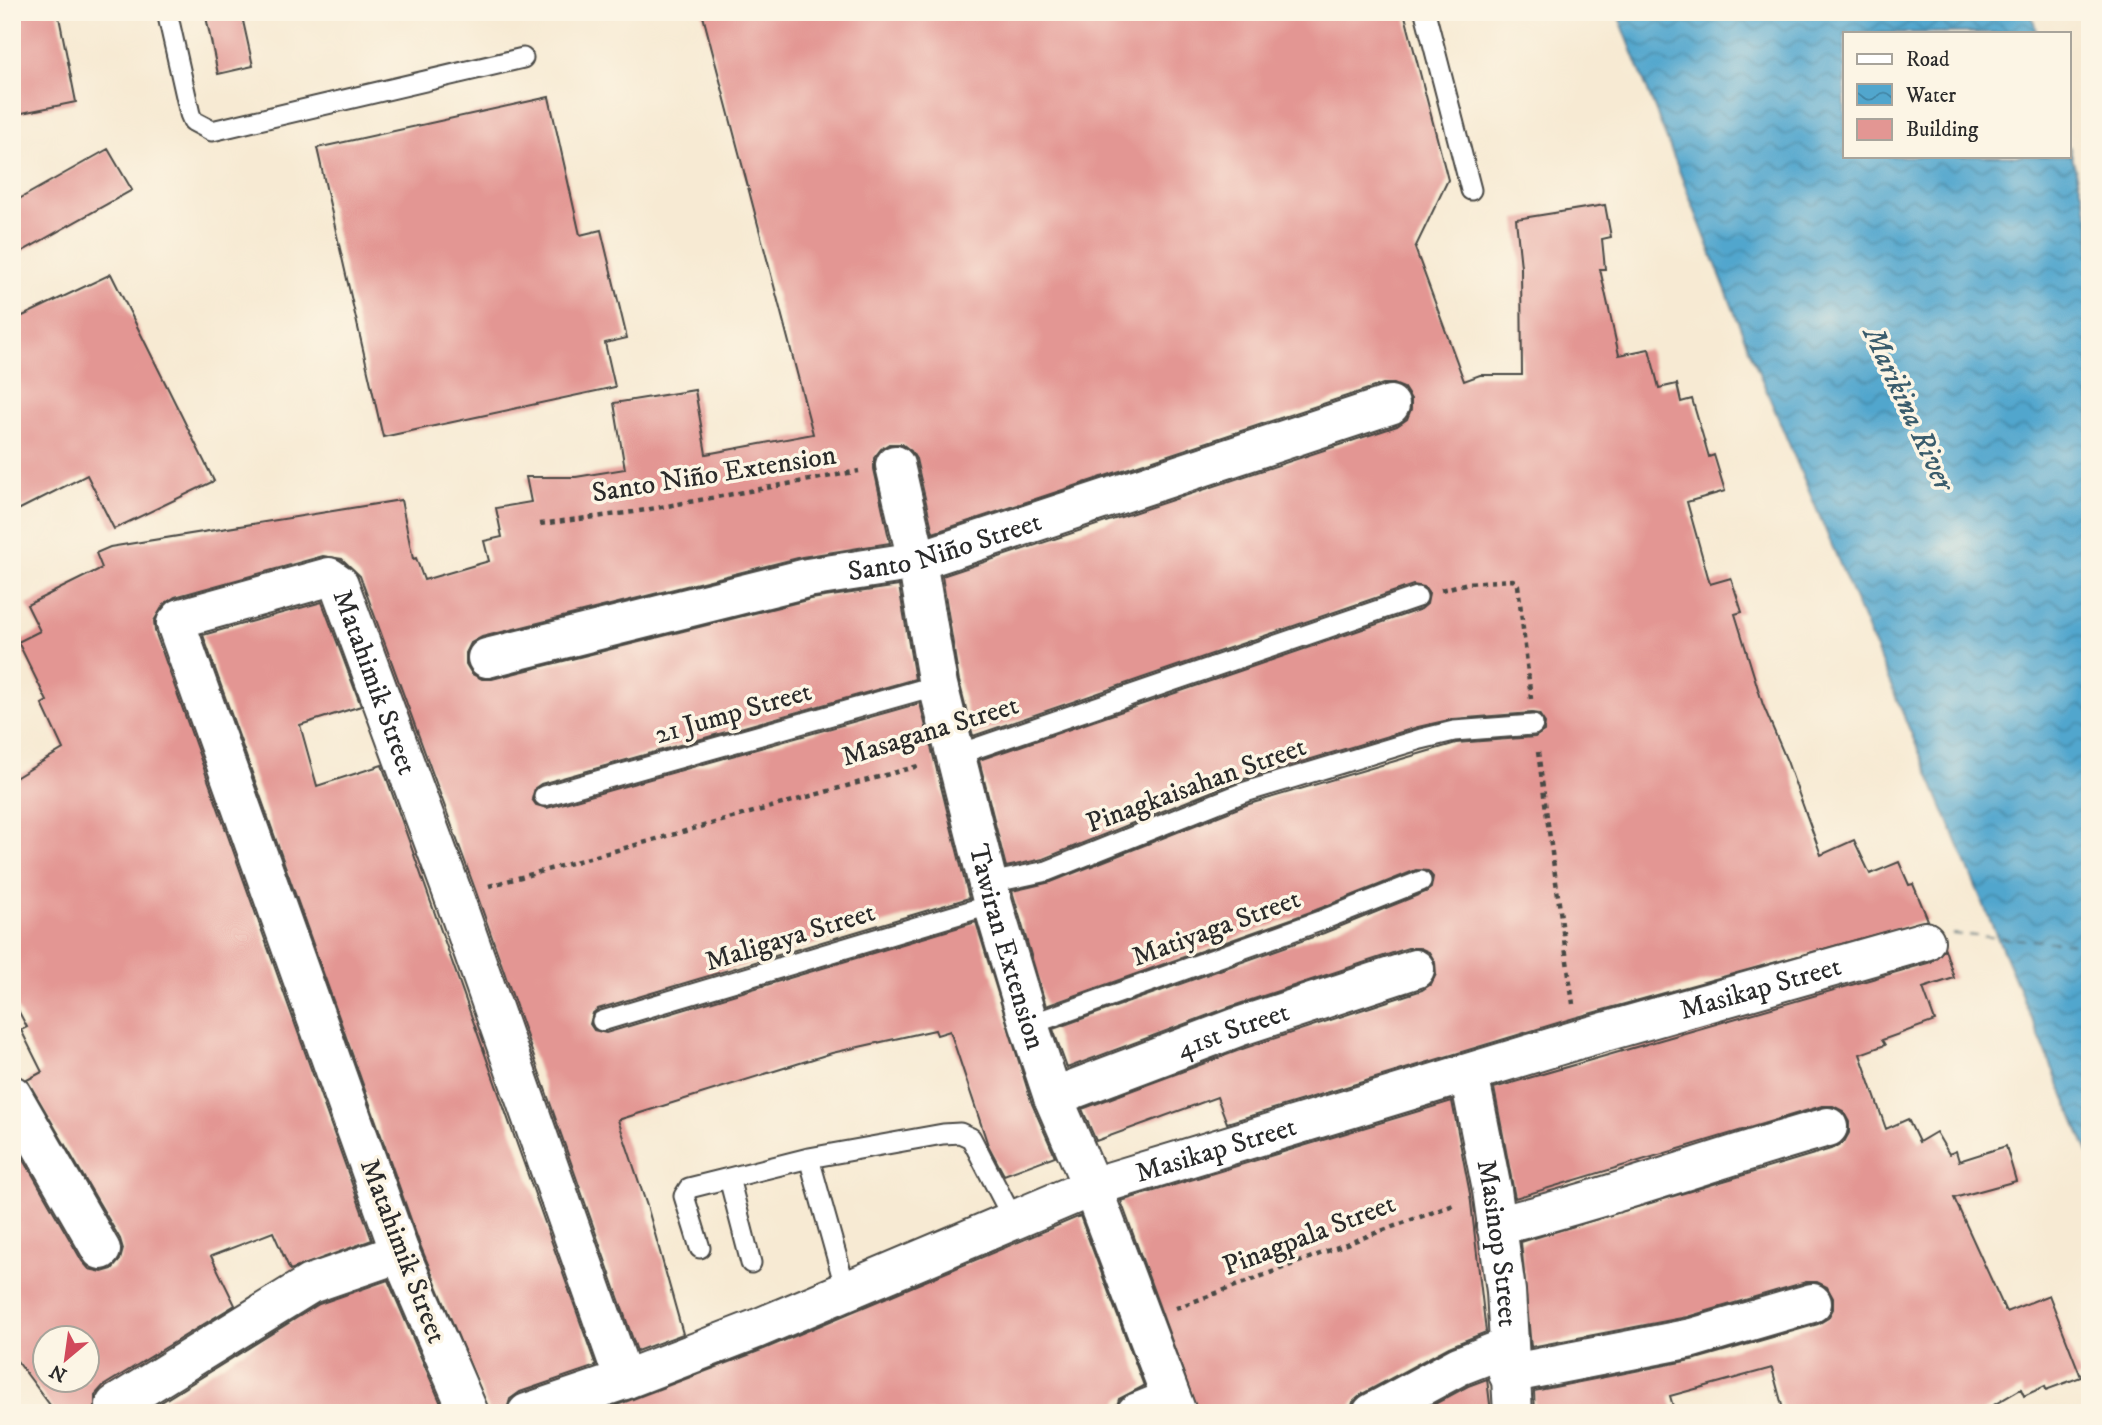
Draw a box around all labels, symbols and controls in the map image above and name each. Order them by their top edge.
legend [1843,32,2070,158]
text: Road [1906,47,1950,73]
text: Water [1905,83,1956,109]
text: Building [1906,117,1979,143]
water label: Marikina River [1853,319,1963,499]
street label: Santo Niño Extension [589,437,839,511]
street label: Santo Niño Street [845,504,1046,589]
street label: Matahimik Street [325,585,425,779]
street label: 21 Jump Street [651,674,815,752]
street label: Masagana Street [837,688,1023,774]
street label: Pinagkaisahan Street [1081,729,1311,841]
street label: Tawiran Extension [961,840,1054,1054]
street label: Matiyaga Street [1127,881,1305,975]
street label: Maligaya Street [701,895,879,979]
street label: Masikap Street [1675,948,1845,1027]
street label: 41st Street [1172,994,1294,1066]
street label: Masikap Street [1131,1109,1300,1190]
street label: Matahimik Street [352,1154,454,1348]
street label: Masinop Street [1469,1157,1526,1328]
street label: Pinagpala Street [1218,1186,1400,1284]
north arrow [32,1324,102,1394]
text: N [46,1359,71,1386]

